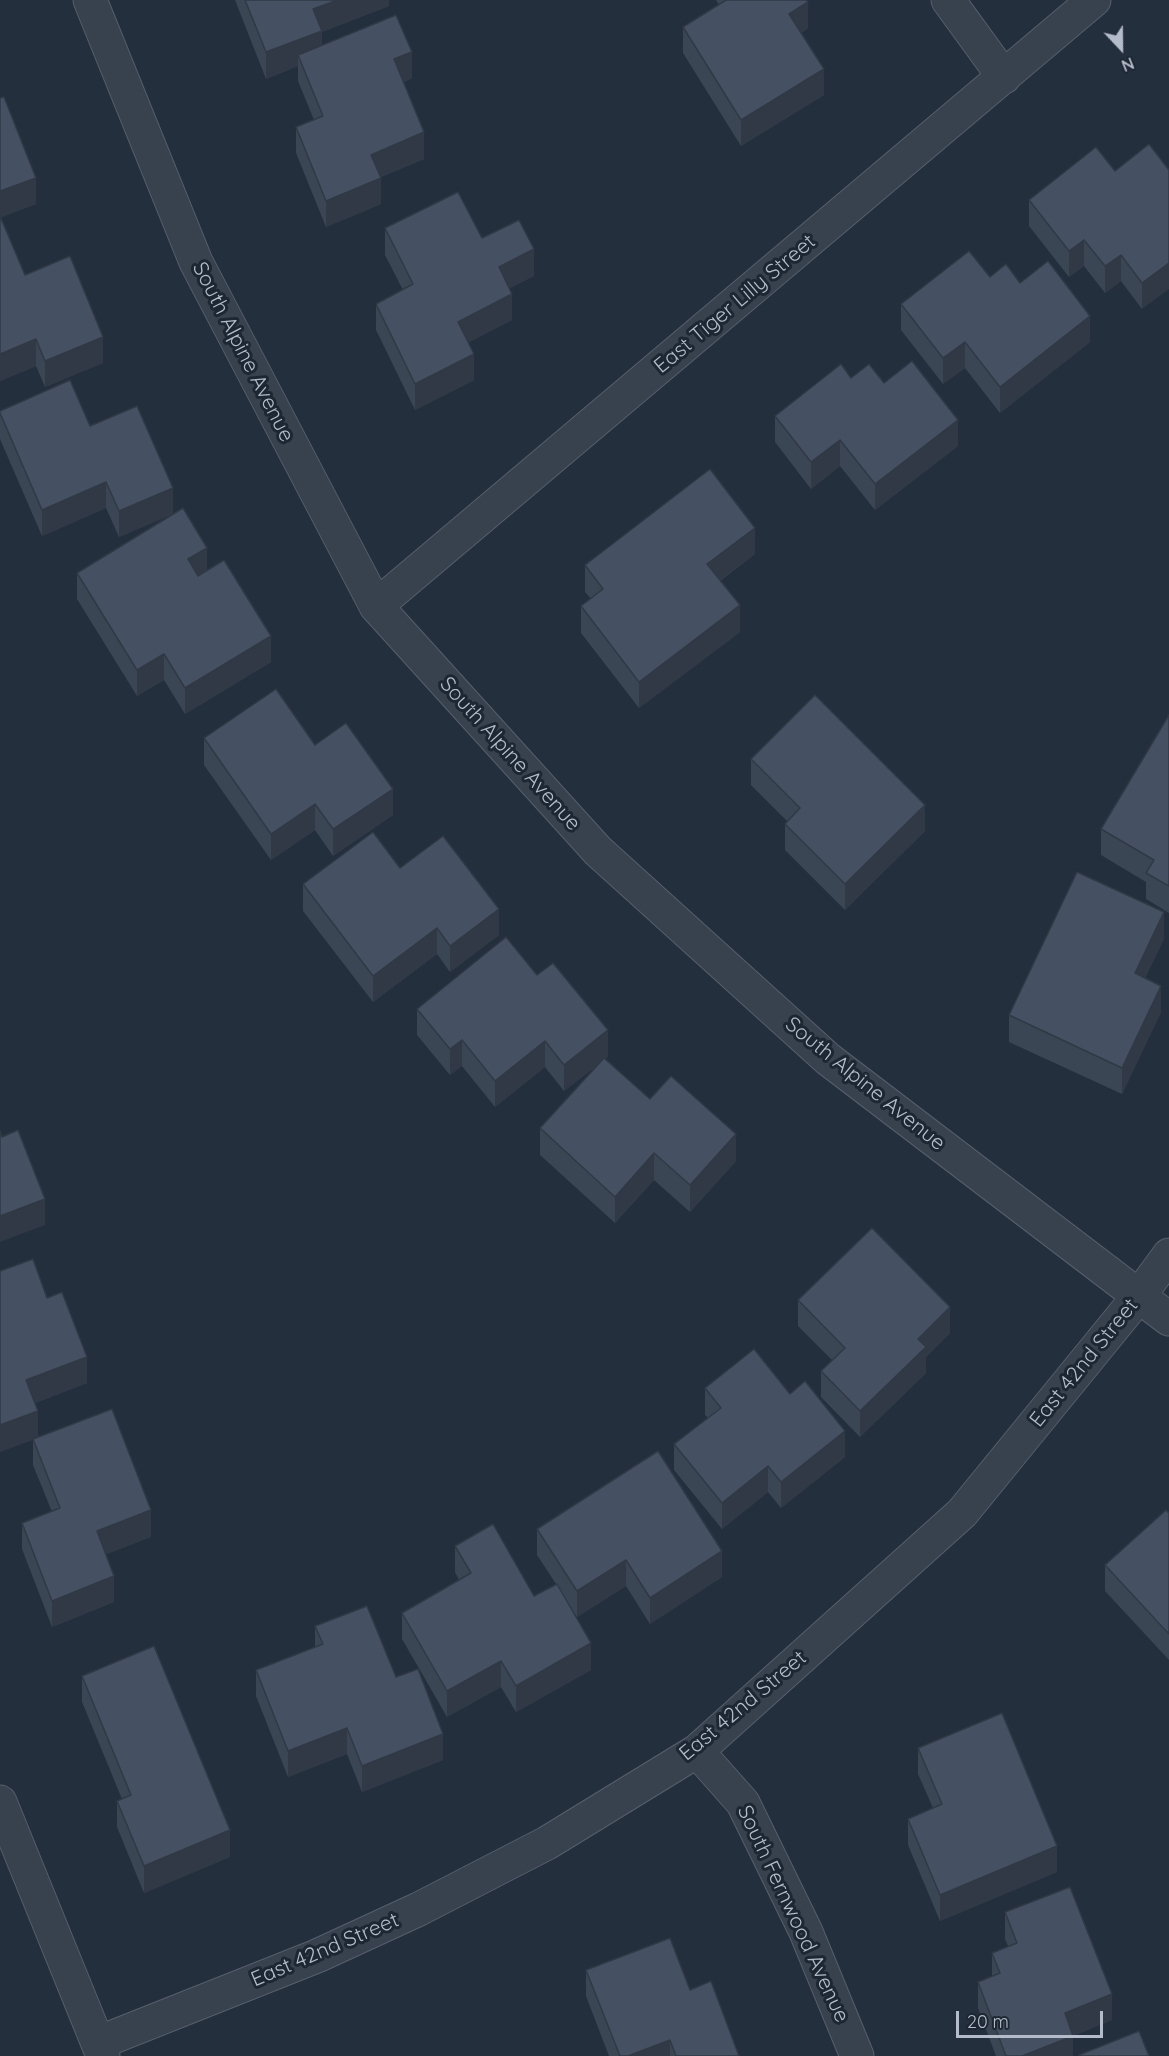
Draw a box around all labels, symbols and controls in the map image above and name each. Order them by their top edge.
north arrow [1091,18,1151,78]
text: N [1119,53,1137,76]
street label: East Tiger Lilly Street [649,229,821,379]
street label: South Alpine Avenue [187,258,299,446]
street label: South Alpine Avenue [434,672,586,836]
street label: South Alpine Avenue [780,1012,950,1156]
street label: East 42nd Street [1024,1294,1144,1432]
street label: East 42nd Street [674,1646,812,1766]
street label: South Fernwood Avenue [732,1802,854,2026]
street label: East 42nd Street [247,1908,403,1992]
scale bar [959,1999,1106,2037]
text: 20 m [967,2010,1009,2033]

